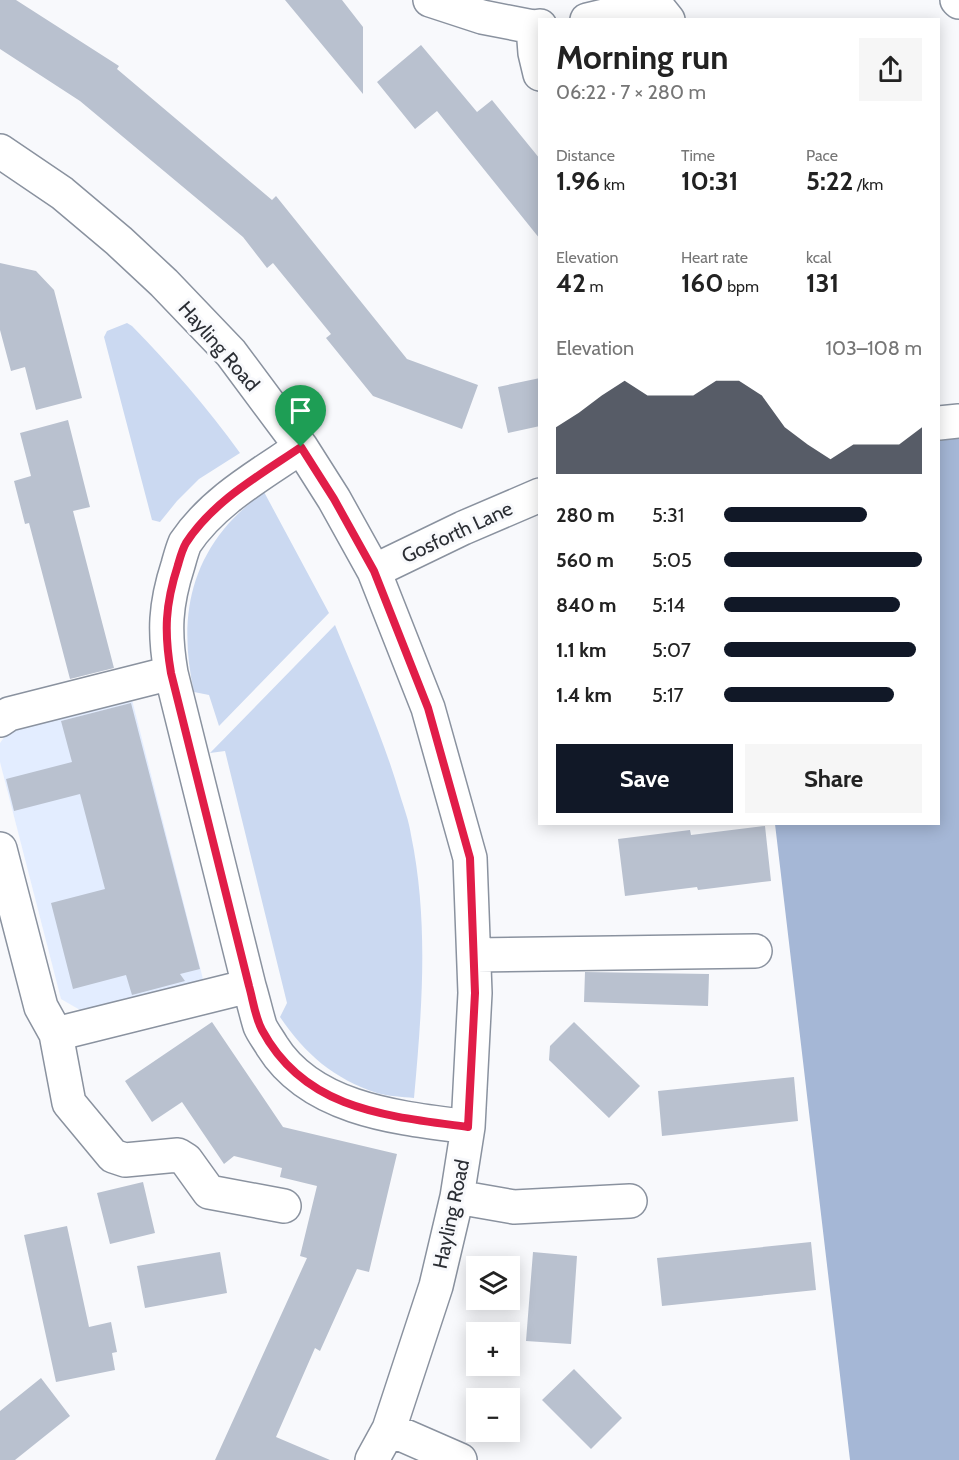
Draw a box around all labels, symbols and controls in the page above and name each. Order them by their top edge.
text: Morning run [556,37,728,77]
button: share [859,38,922,101]
text: 06:22 · 7 × 280 m [556,80,706,104]
text: Distance [556,146,615,165]
text: Time [681,146,715,165]
text: Pace [806,146,838,165]
text: 1.96 [556,165,600,197]
text: 10:31 [681,165,738,197]
text: 5:22 [806,165,853,197]
text: km [600,175,625,194]
text: /km [853,175,883,194]
text: Elevation [556,248,619,267]
text: Heart rate [681,248,748,267]
text: kcal [806,248,832,267]
text: 42 [556,267,586,299]
text: 160 [681,267,724,299]
text: 131 [806,267,839,299]
text: m [586,277,604,296]
text: bpm [724,277,759,296]
street label: Hayling Road [173,296,265,396]
text: Elevation [556,336,634,360]
text: 103–108 m [825,336,922,360]
pin [275,385,326,447]
icon: arrive [284,394,317,427]
street label: Gosforth Lane [398,496,516,568]
text: 280 m [556,503,615,527]
text: 5:31 [652,503,684,527]
text: 560 m [556,548,614,572]
text: 5:05 [652,548,692,572]
text: 840 m [556,593,617,617]
text: 5:14 [652,593,685,617]
text: 1.1 km [556,638,606,662]
text: 5:07 [652,638,691,662]
text: 1.4 km [556,683,612,707]
text: 5:17 [652,683,684,707]
button: Save [556,744,733,813]
button: Share [745,744,922,813]
street label: Hayling Road [428,1157,474,1271]
map controls [466,1256,520,1442]
button: layers [466,1256,520,1310]
button: + [466,1322,520,1376]
button: − [466,1388,520,1442]

